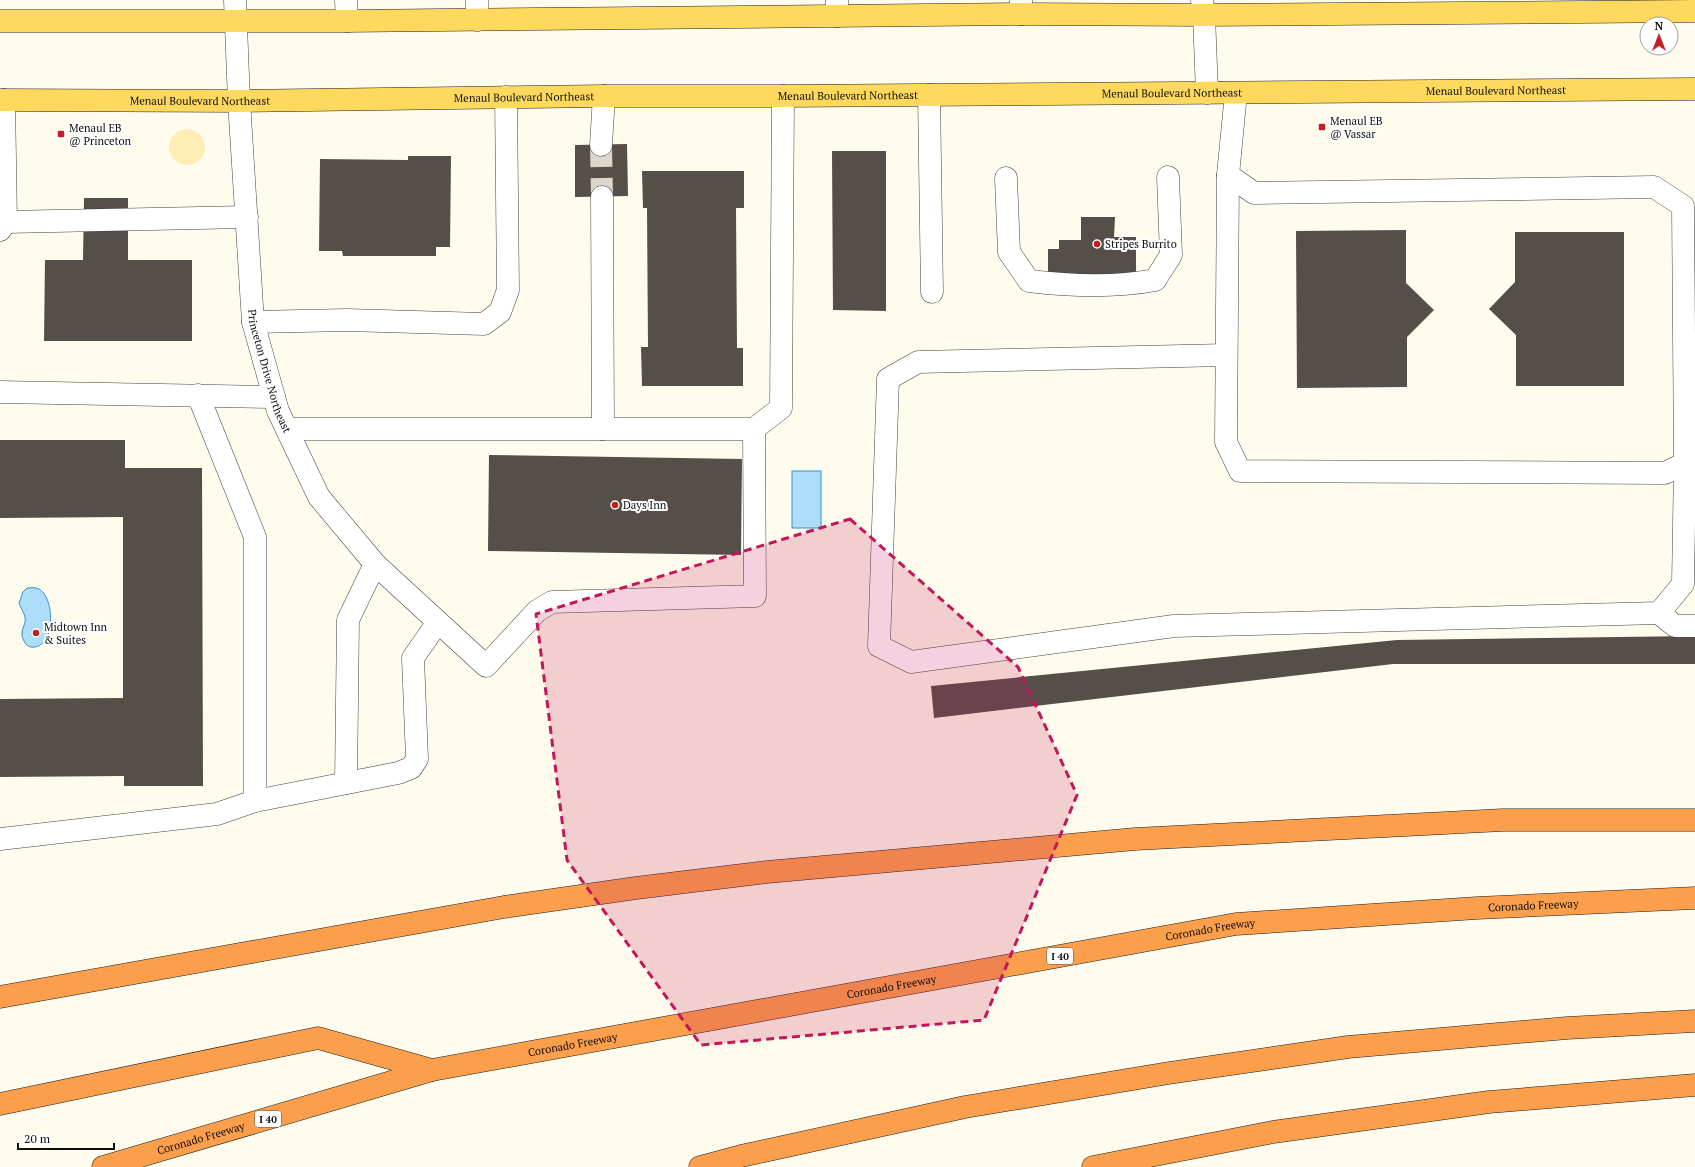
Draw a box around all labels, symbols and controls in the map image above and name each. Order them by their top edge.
north arrow [1639,16,1679,56]
text: N [1655,19,1664,33]
street label: Menaul Boulevard Northeast [1426,83,1566,98]
street label: Menaul Boulevard Northeast [1102,85,1242,101]
street label: Menaul Boulevard Northeast [778,88,918,103]
street label: Menaul Boulevard Northeast [454,89,594,105]
street label: Menaul Boulevard Northeast [130,94,270,108]
place label: Menaul EB @ Vassar [1330,114,1383,141]
place label: Menaul EB @ Princeton [69,121,132,148]
marker: Menaul EB @ Vassar [1317,122,1327,132]
marker: Menaul EB @ Princeton [56,129,66,139]
place label: Stripes Burrito [1105,237,1177,251]
marker: Stripes Burrito [1092,239,1102,249]
street label: Princeton Drive Northeast [245,309,294,435]
place label: Days Inn [623,498,667,512]
marker: Days Inn [610,500,620,510]
place label: Midtown Inn & Suites [44,620,108,647]
marker: Midtown Inn & Suites [31,628,41,638]
street label: Coronado Freeway [1488,896,1579,914]
street label: Coronado Freeway [1164,916,1256,944]
road number: I 40 [1047,948,1073,964]
street label: Coronado Freeway [846,971,938,1002]
street label: Coronado Freeway [527,1029,619,1059]
road number: I 40 [255,1111,281,1127]
street label: Coronado Freeway [155,1118,247,1158]
scale bar [18,1125,114,1151]
text: 20 m [24,1131,51,1146]

